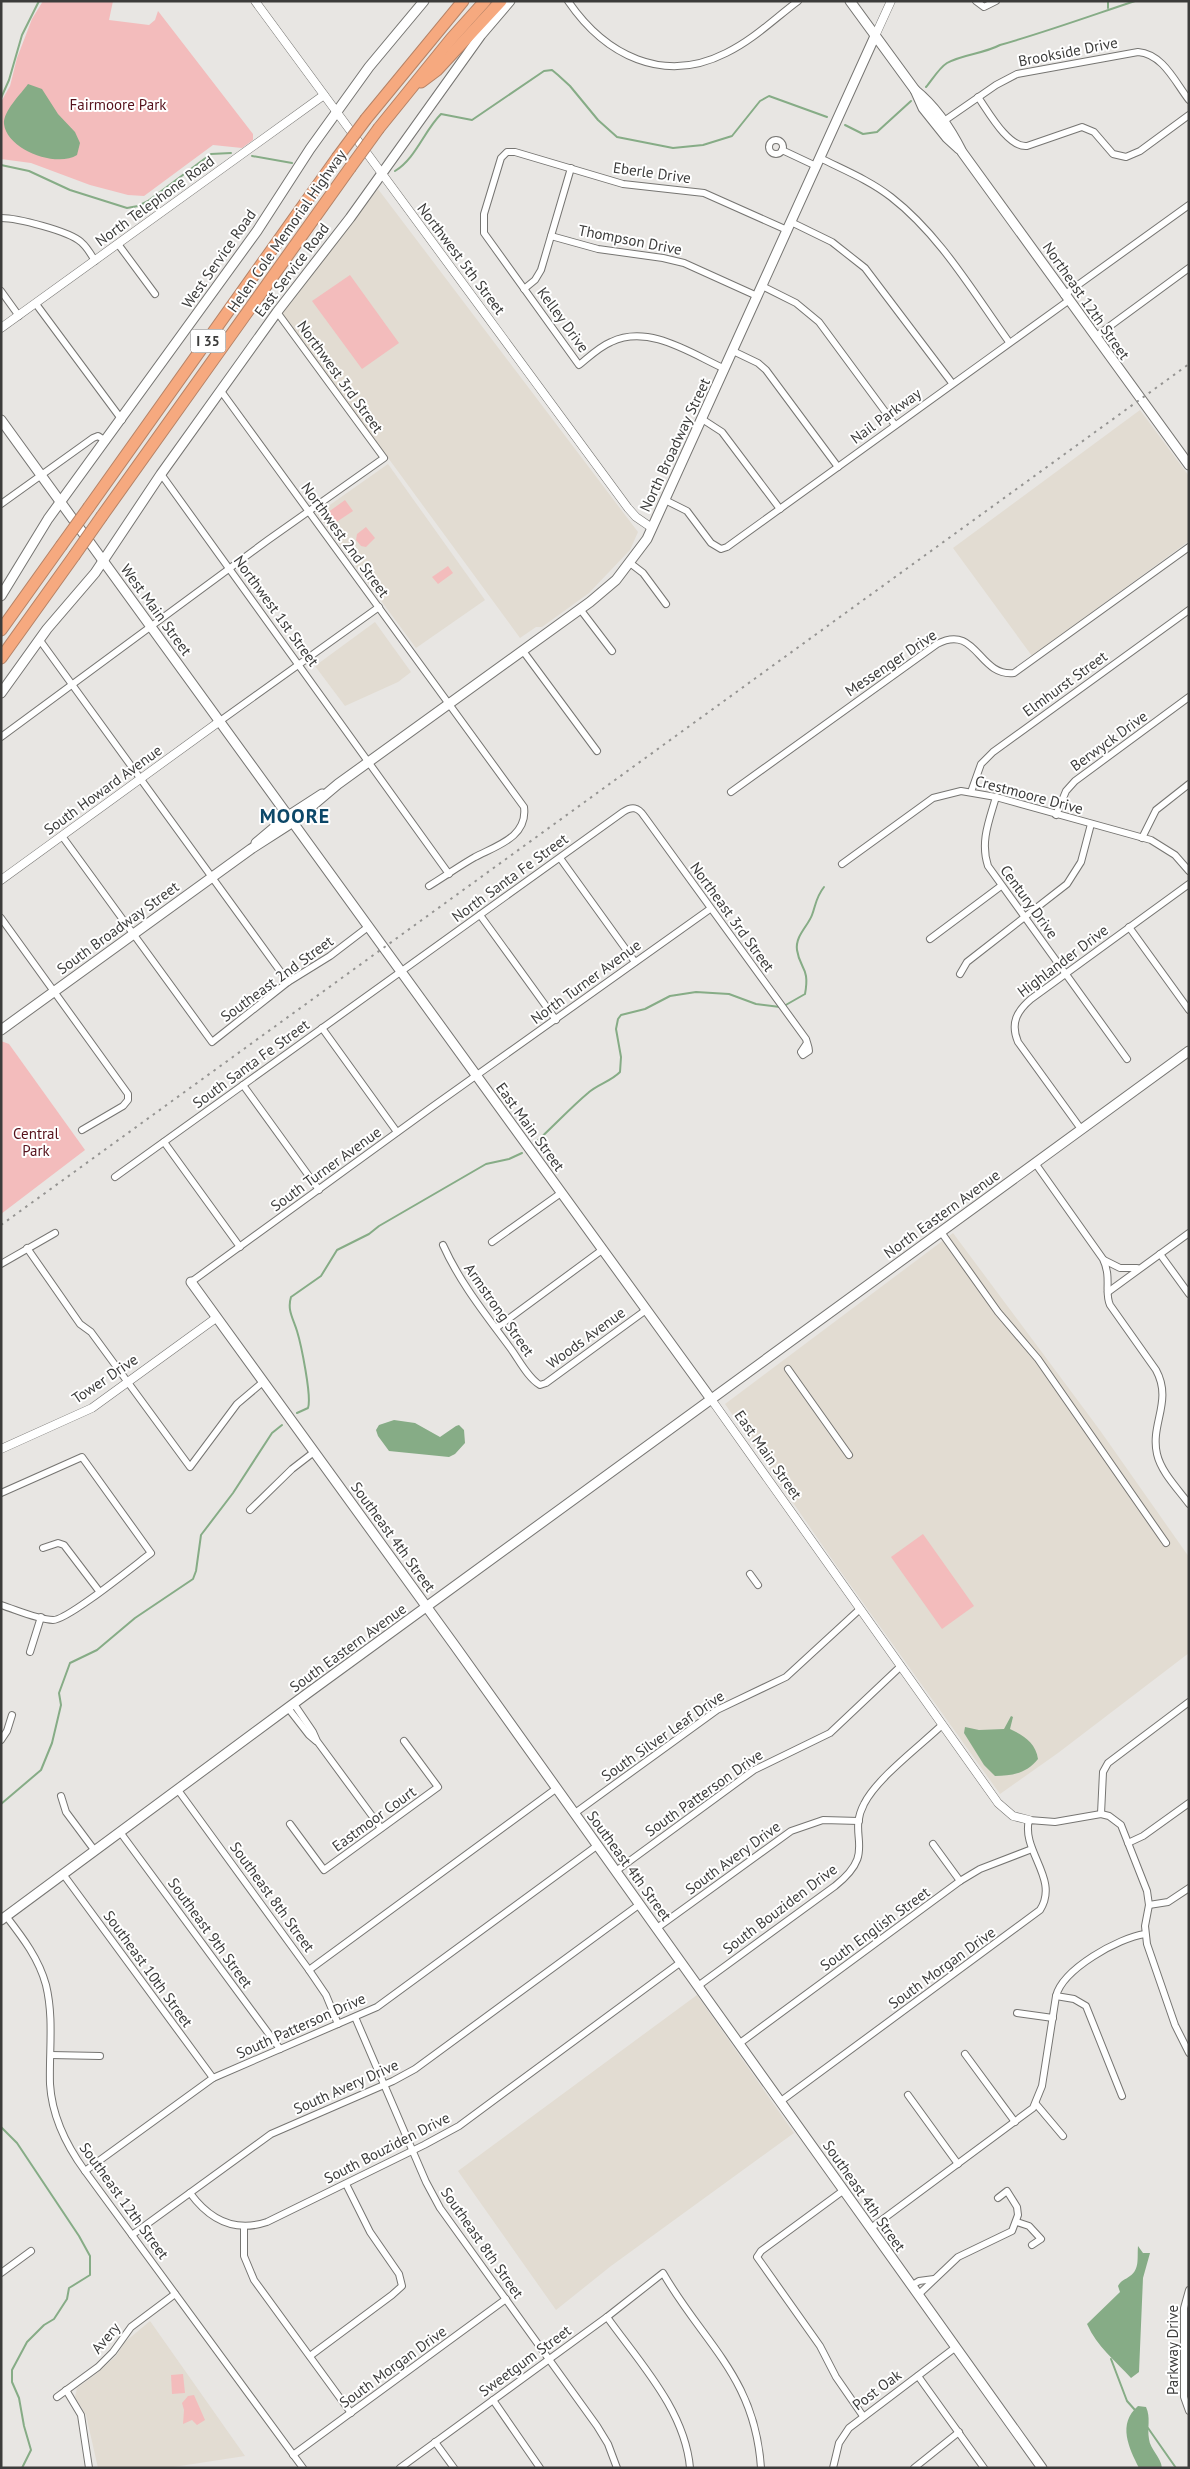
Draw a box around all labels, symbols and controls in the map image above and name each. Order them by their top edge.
street label: Brookside Drive [1017,33,1119,70]
park label: Fairmoore Park [70,95,167,114]
street label: Helen Cole Memorial Highway [223,146,350,316]
street label: North Telephone Road [91,151,218,250]
street label: Eberle Drive [612,158,692,187]
street label: Northwest 5th Street [413,199,510,318]
street label: West Service Road [177,206,260,312]
street label: East Service Road [250,219,333,320]
street label: Thompson Drive [577,220,683,259]
street label: Northeast 12th Street [1039,238,1134,363]
street label: Kelley Drive [533,283,593,356]
street label: Northwest 3rd Street [293,317,388,437]
road number: I 35 [190,330,226,352]
street label: North Broadway Street [635,375,714,515]
street label: Nail Parkway [847,384,925,448]
street label: Northwest 2nd Street [297,478,394,601]
street label: Northwest 1st Street [230,551,323,670]
street label: West Main Street [117,560,196,659]
street label: Messenger Drive [841,625,940,700]
street label: Elmhurst Street [1019,647,1111,721]
street label: Berwyck Drive [1066,706,1151,775]
street label: South Howard Avenue [40,740,165,839]
street label: Crestmoore Drive [973,771,1085,818]
district label: MOORE [260,803,330,829]
street label: North Santa Fe Street [448,829,571,926]
street label: Northeast 3rd Street [686,858,779,975]
street label: Century Drive [996,861,1062,942]
street label: South Broadway Street [53,877,182,978]
street label: Highlander Drive [1014,920,1112,1001]
street label: Southeast 2nd Street [217,931,337,1026]
street label: North Turner Avenue [527,935,645,1028]
street label: South Santa Fe Street [189,1015,313,1112]
street label: East Main Street [492,1079,569,1175]
street label: South Turner Avenue [267,1122,385,1215]
park label: Central Park [13,1124,60,1160]
street label: North Eastern Avenue [880,1165,1004,1262]
street label: Armstrong Street [460,1260,539,1360]
street label: Woods Avenue [543,1303,629,1373]
street label: Tower Drive [68,1350,141,1408]
street label: East Main Street [731,1406,806,1503]
street label: Southeast 4th Street [347,1478,440,1596]
street label: South Eastern Avenue [286,1599,410,1696]
street label: South Silver Leaf Drive [598,1686,728,1785]
street label: South Patterson Drive [641,1745,766,1840]
street label: Eastmoor Court [328,1782,419,1855]
street label: Southeast 4th Street [583,1807,676,1925]
street label: South Avery Drive [681,1817,784,1898]
street label: Southeast 8th Street [226,1838,319,1956]
street label: South Bouziden Drive [719,1859,841,1958]
street label: Southeast 9th Street [164,1874,257,1992]
street label: South English Street [816,1882,933,1975]
street label: Southeast 10th Street [100,1907,197,2031]
street label: South Morgan Drive [884,1922,999,2013]
street label: South Patterson Drive [233,1988,368,2063]
street label: South Avery Drive [290,2055,401,2118]
street label: South Bouziden Drive [321,2108,453,2187]
street label: Southeast 4th Street [819,2136,910,2255]
street label: Southeast 12th Street [76,2139,173,2263]
street label: Southeast 8th Street [437,2183,528,2302]
street label: Parkway Drive [1163,2305,1182,2395]
street label: Avery [87,2318,124,2357]
street label: South Morgan Drive [335,2321,450,2412]
street label: Sweetgum Street [475,2321,575,2400]
street label: Post Oak [849,2365,905,2414]

